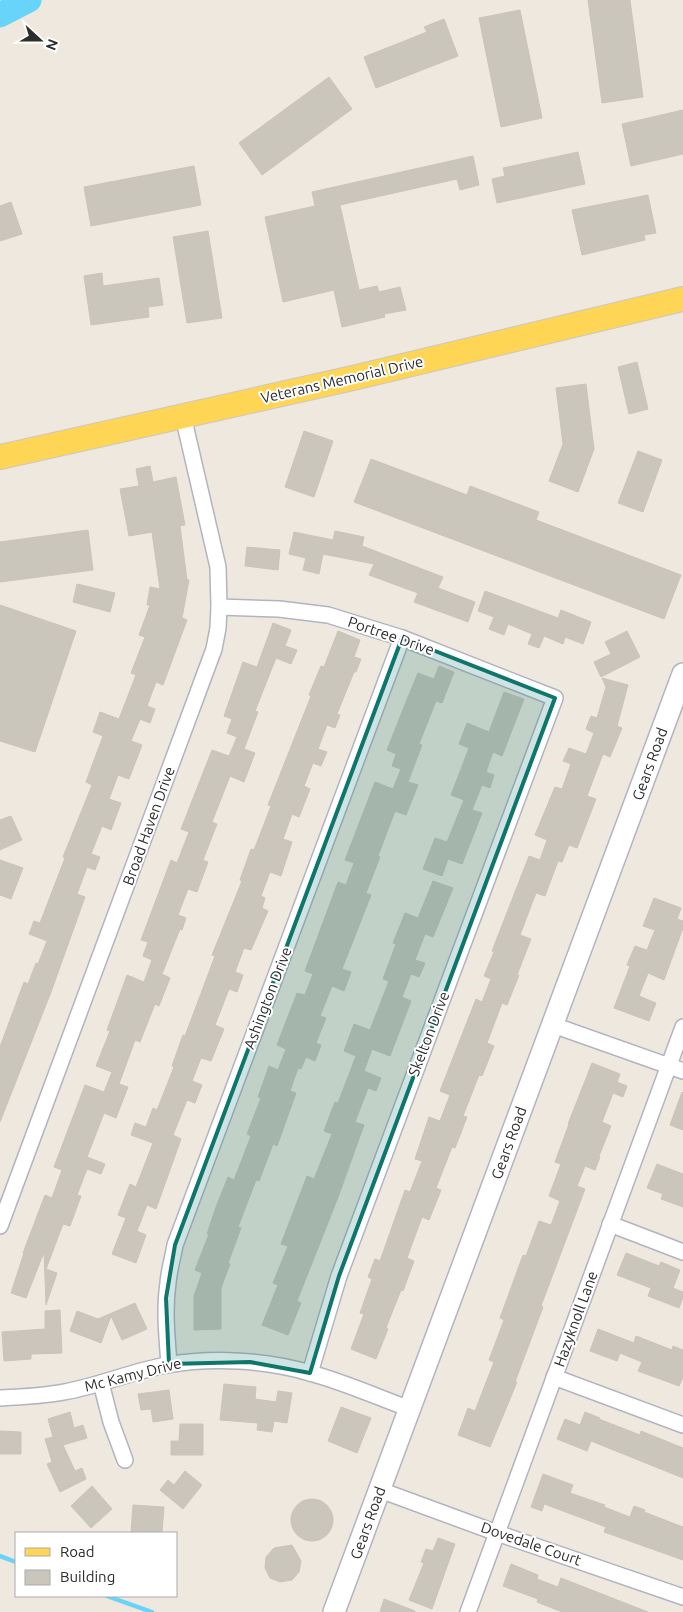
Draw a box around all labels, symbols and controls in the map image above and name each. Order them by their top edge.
north arrow [15,15,65,65]
text: N [43,37,61,52]
street label: Veterans Memorial Drive [259,353,425,406]
street label: Portree Drive [346,613,437,658]
street label: Gears Road [629,725,671,803]
street label: Broad Haven Drive [119,764,178,888]
street label: Ashington Drive [240,944,295,1051]
street label: Skelton Drive [405,989,453,1079]
street label: Gears Road [488,1104,530,1182]
street label: Hazyknoll Lane [550,1269,601,1369]
street label: Mc Kamy Drive [83,1354,183,1395]
street label: Gears Road [347,1484,389,1562]
street label: Dovedale Court [479,1518,584,1569]
legend [15,1532,178,1597]
text: Road [60,1543,95,1560]
text: Building [60,1568,115,1585]

